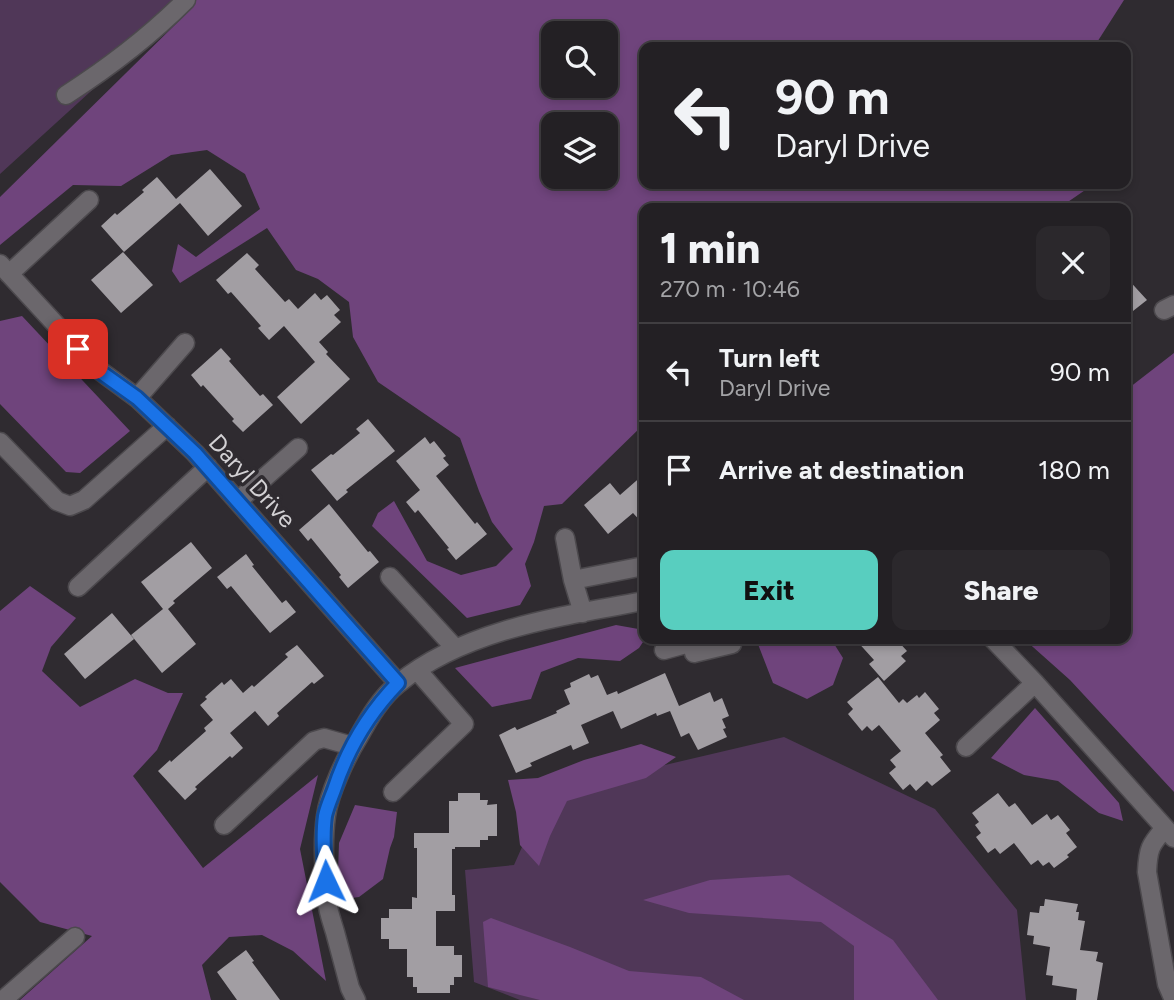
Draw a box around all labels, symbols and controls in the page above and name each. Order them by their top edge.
map controls [541,21,618,189]
button: search [541,21,618,98]
text: 90 m [775,67,890,126]
icon: left [660,70,751,161]
button: layers [541,112,618,189]
text: Daryl Drive [775,127,930,165]
text: 1 min [660,223,760,274]
button: close [1036,226,1110,300]
text: 270 m · 10:46 [660,275,800,303]
pin [48,319,108,379]
icon: arrive [59,330,97,368]
text: Turn left [719,342,820,374]
icon: left [660,353,698,391]
text: 90 m [1050,356,1110,388]
text: Daryl Drive [719,374,830,402]
street label: Daryl Drive [203,428,302,534]
icon: arrive [660,451,698,489]
text: Arrive at destination [719,454,964,486]
text: 180 m [1038,454,1110,486]
button: Exit [660,550,878,630]
button: Share [892,550,1110,630]
position arrow [289,844,363,918]

